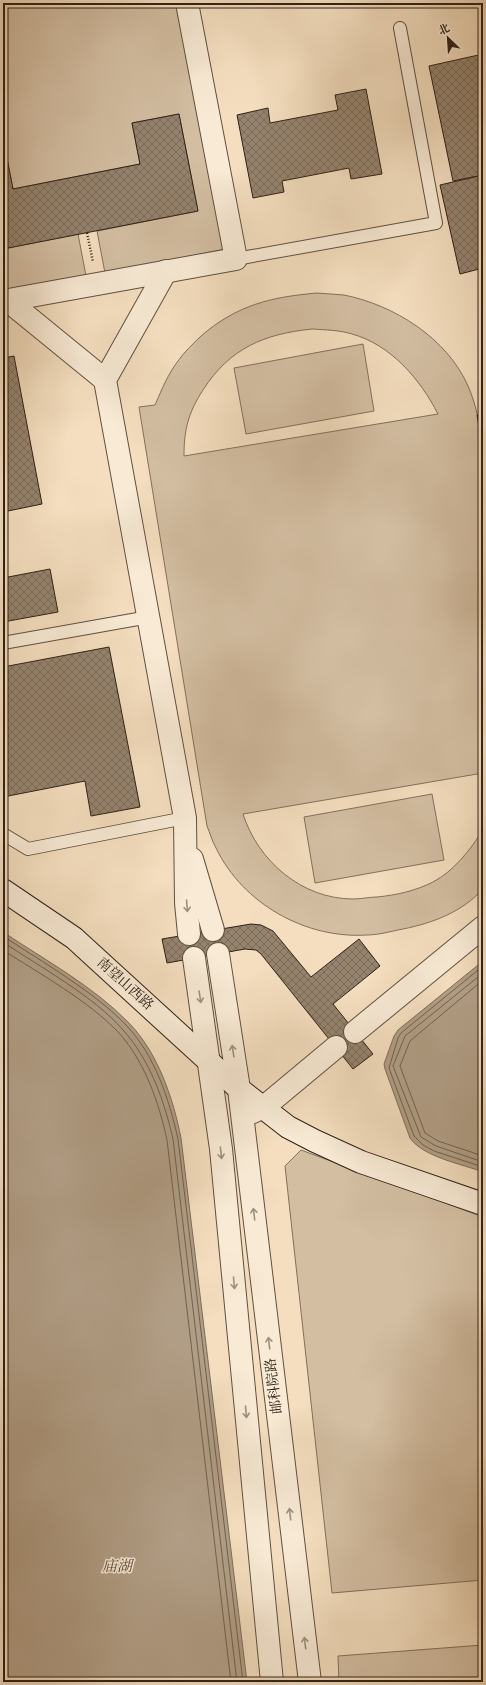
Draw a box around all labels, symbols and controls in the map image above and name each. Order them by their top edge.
north arrow [428,18,468,58]
text: 北 [436,21,452,39]
one-way arrow [183,899,190,912]
street label: 南望山西路 [93,954,157,1014]
one-way arrow [196,990,204,1003]
one-way arrow [229,1044,237,1057]
one-way arrow [218,1146,225,1159]
one-way arrow [250,1208,258,1221]
one-way arrow [230,1276,237,1289]
one-way arrow [265,1337,273,1350]
street label: 邮科院路 [262,1357,286,1415]
one-way arrow [242,1405,250,1418]
one-way arrow [286,1508,294,1521]
water label: 庙湖 [102,1557,135,1576]
one-way arrow [301,1637,309,1650]

